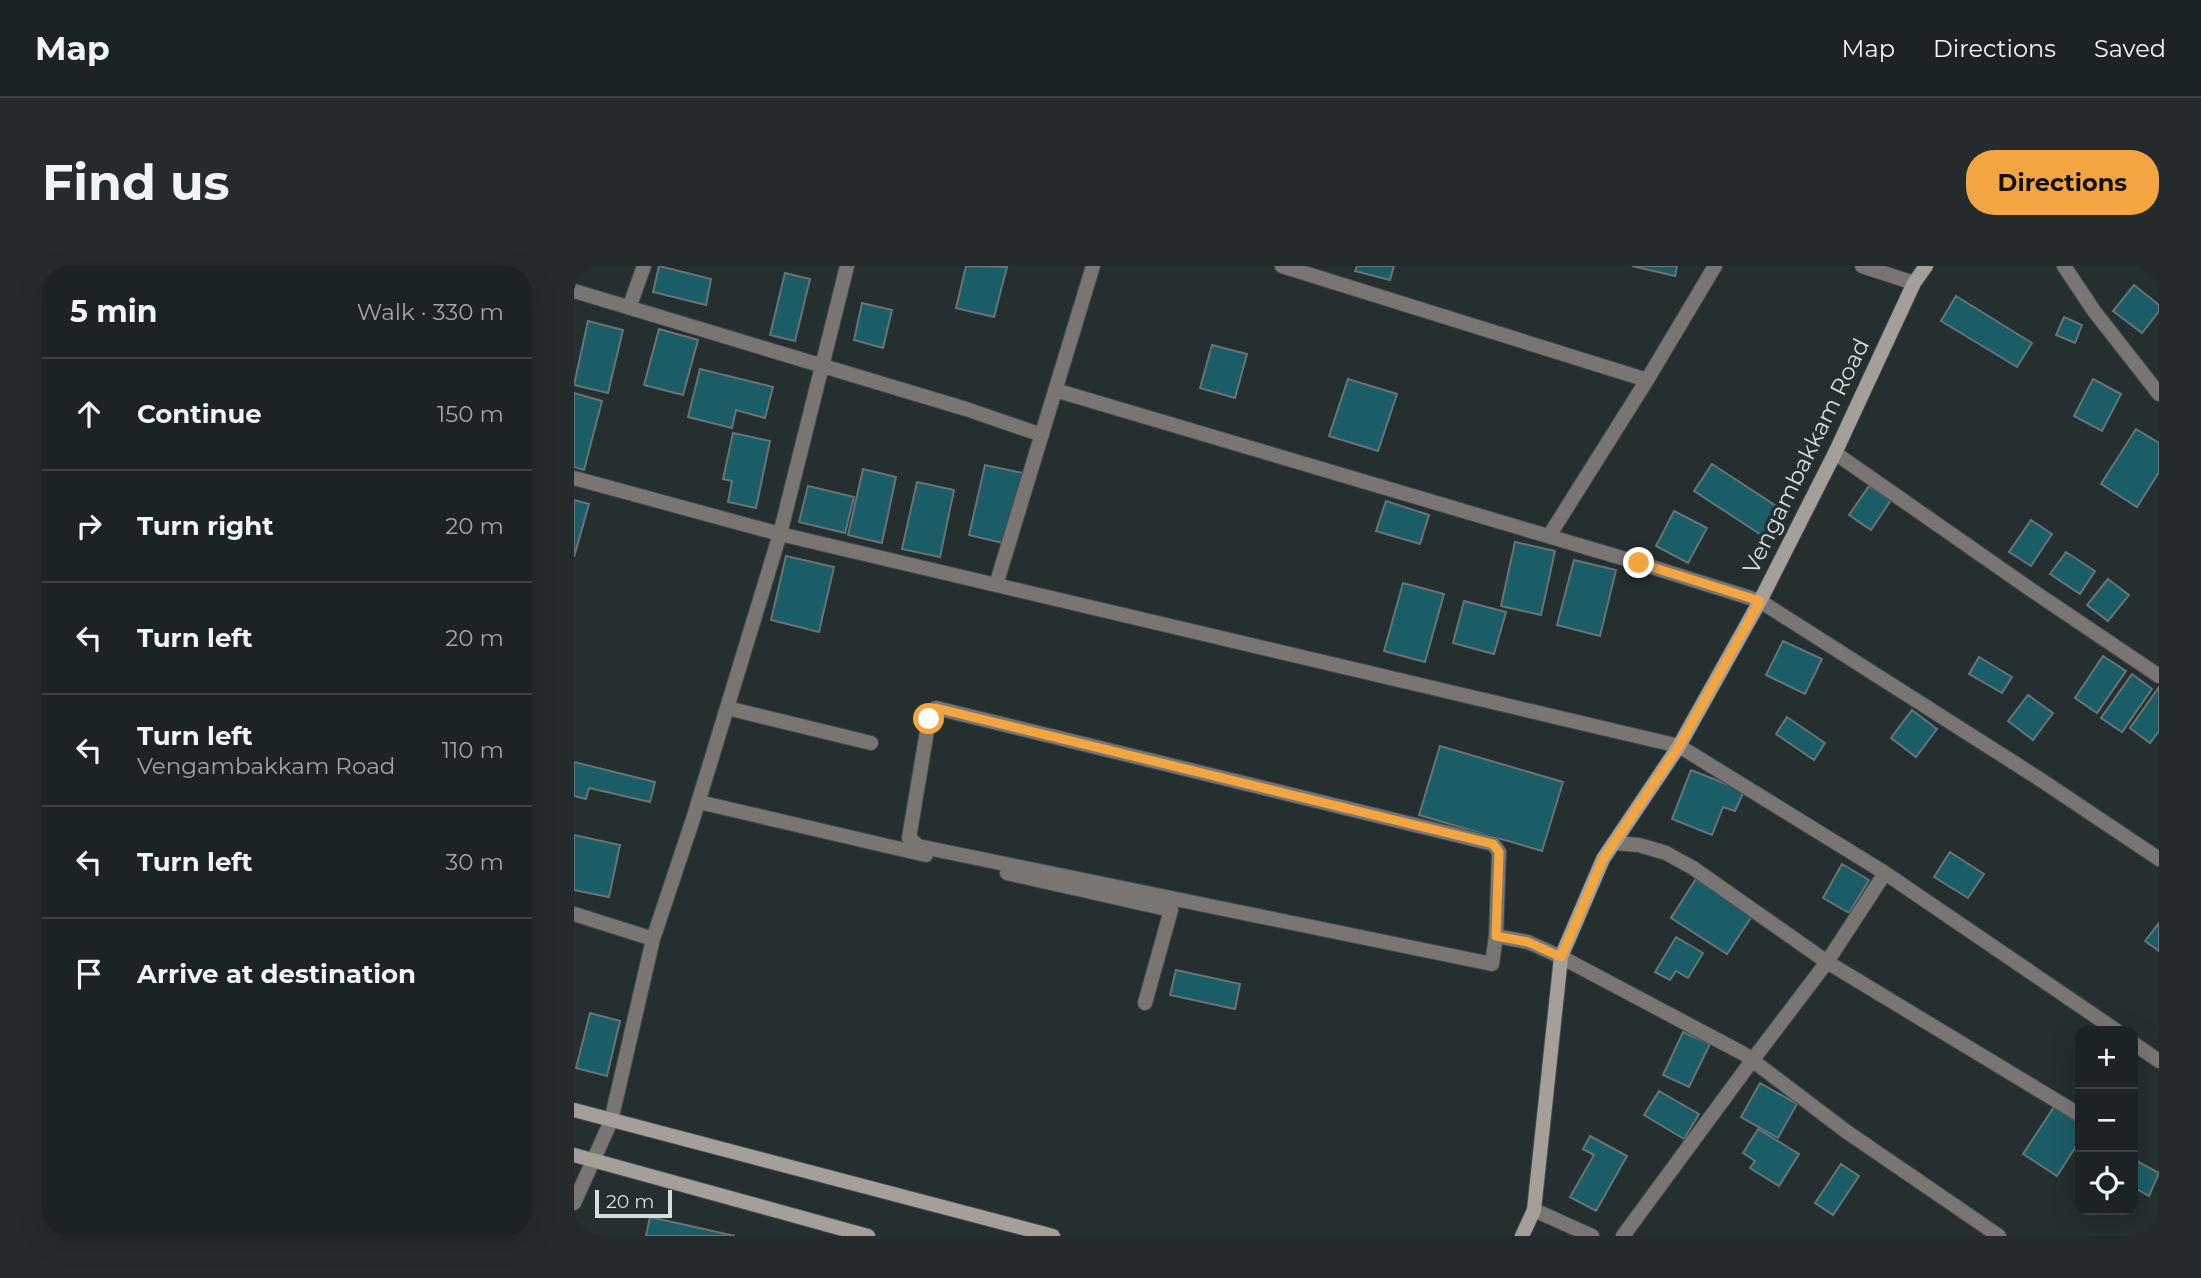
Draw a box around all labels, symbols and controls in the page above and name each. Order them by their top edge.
text: Map [35,28,110,68]
text: Map [1842,34,1895,63]
text: Directions [1933,34,2056,63]
text: Saved [2094,34,2166,63]
button: Directions [1966,150,2159,215]
text: Find us [42,153,230,212]
text: 5 min [70,293,158,330]
text: Walk · 330 m [357,298,504,326]
street label: Vengambakkam Road [1737,334,1875,578]
icon: ahead [70,395,108,433]
text: Continue [137,398,262,430]
text: 150 m [437,400,504,428]
icon: right [70,507,108,545]
text: Turn right [137,510,273,542]
text: 20 m [445,512,504,540]
route end [1623,547,1654,578]
icon: left [70,619,108,657]
text: Turn left [137,622,253,654]
text: 20 m [445,624,504,652]
route start [913,703,944,734]
text: Turn left [137,720,253,752]
icon: left [70,731,108,769]
text: 110 m [442,736,504,764]
text: Vengambakkam Road [137,752,395,780]
icon: left [70,843,108,881]
text: Turn left [137,846,253,878]
text: 30 m [445,848,504,876]
icon: arrive [70,955,108,993]
text: Arrive at destination [137,958,416,990]
map controls [2075,1026,2138,1215]
button: + [2075,1026,2138,1089]
button: − [2075,1089,2138,1152]
button: locate [2075,1152,2138,1215]
scale bar [595,1187,672,1219]
text: 20 m [606,1190,654,1213]

